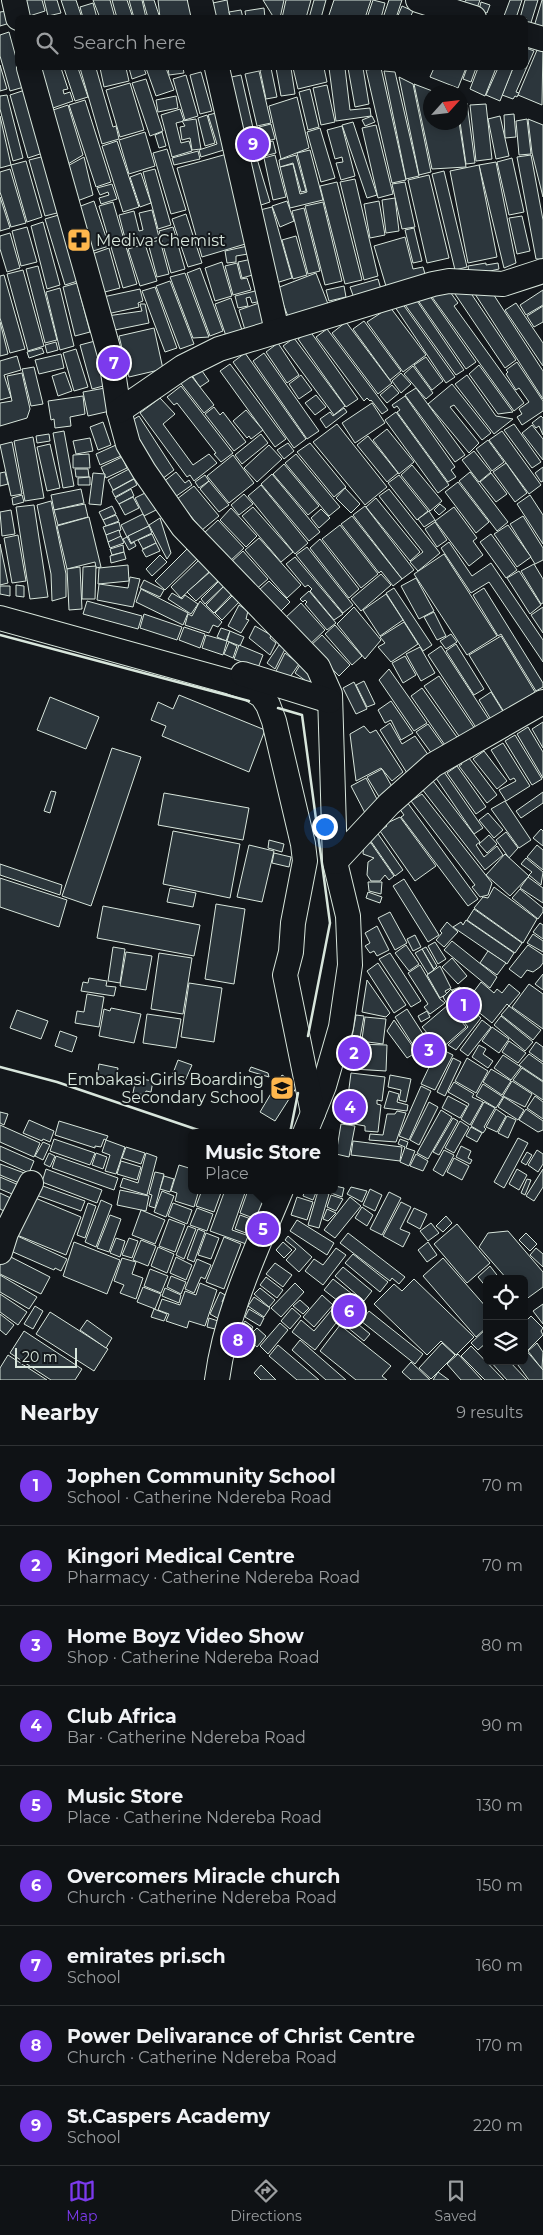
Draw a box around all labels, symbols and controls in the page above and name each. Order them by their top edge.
search box [15,15,528,70]
icon: search [33,29,61,57]
text: Search here [73,31,186,54]
north arrow [423,85,468,130]
pin: 9 [237,125,269,163]
pharmacy icon: Mediva Chemist [66,227,92,253]
place label: Mediva Chemist [96,231,226,250]
pin: 7 [98,344,130,382]
your location [312,814,338,840]
pin: 1 [448,986,480,1024]
pin: 3 [413,1031,445,1069]
pin: 2 [338,1034,370,1072]
place label: Embakasi Girls Boarding Secondary School [67,1070,264,1107]
school or university icon: Embakasi Girls Boarding Secondary School [269,1075,295,1101]
pin: 4 [334,1088,366,1126]
popup [188,1129,338,1194]
text: Music Store [205,1141,321,1164]
text: Place [205,1164,249,1183]
pin: 5 [247,1210,279,1248]
map controls [483,1275,528,1365]
button: locate [483,1275,528,1320]
pin: 6 [333,1292,365,1330]
button: layers [483,1320,528,1365]
pin: 8 [222,1321,254,1359]
scale bar [15,1345,78,1368]
text: 20 m [22,1348,58,1366]
text: Nearby [20,1400,99,1425]
text: 9 results [456,1403,523,1422]
text: Jophen Community School [67,1465,336,1488]
text: 1 [33,1476,39,1495]
text: 70 m [482,1476,523,1495]
text: School · Catherine Ndereba Road [67,1488,332,1507]
text: Kingori Medical Centre [67,1545,295,1568]
text: 2 [31,1556,41,1575]
text: 70 m [482,1556,523,1575]
text: Pharmacy · Catherine Ndereba Road [67,1568,360,1587]
text: Home Boyz Video Show [67,1625,304,1648]
text: 3 [31,1636,41,1655]
text: 80 m [481,1636,523,1655]
text: Shop · Catherine Ndereba Road [67,1648,320,1667]
text: Club Africa [67,1705,177,1728]
text: 4 [30,1716,42,1735]
text: 90 m [481,1716,523,1735]
text: Bar · Catherine Ndereba Road [67,1728,306,1747]
text: Music Store [67,1785,183,1808]
text: 5 [31,1796,41,1815]
text: 130 m [476,1796,523,1815]
text: Place · Catherine Ndereba Road [67,1808,322,1827]
text: Overcomers Miracle church [67,1865,340,1888]
text: 6 [31,1876,41,1895]
text: 150 m [476,1876,523,1895]
text: Church · Catherine Ndereba Road [67,1888,337,1907]
text: emirates pri.sch [67,1945,226,1968]
text: 7 [31,1956,41,1975]
text: 160 m [476,1956,523,1975]
text: School [67,1968,121,1987]
text: Power Delivarance of Christ Centre [67,2025,415,2048]
text: 8 [31,2036,41,2055]
text: 170 m [476,2036,523,2055]
text: Church · Catherine Ndereba Road [67,2048,337,2067]
text: St.Caspers Academy [67,2105,270,2128]
text: 9 [31,2116,41,2135]
text: 220 m [473,2116,523,2135]
text: School [67,2128,121,2147]
tab: Map [66,2177,97,2225]
tab: Directions [230,2177,302,2225]
tab: Saved [435,2177,477,2225]

